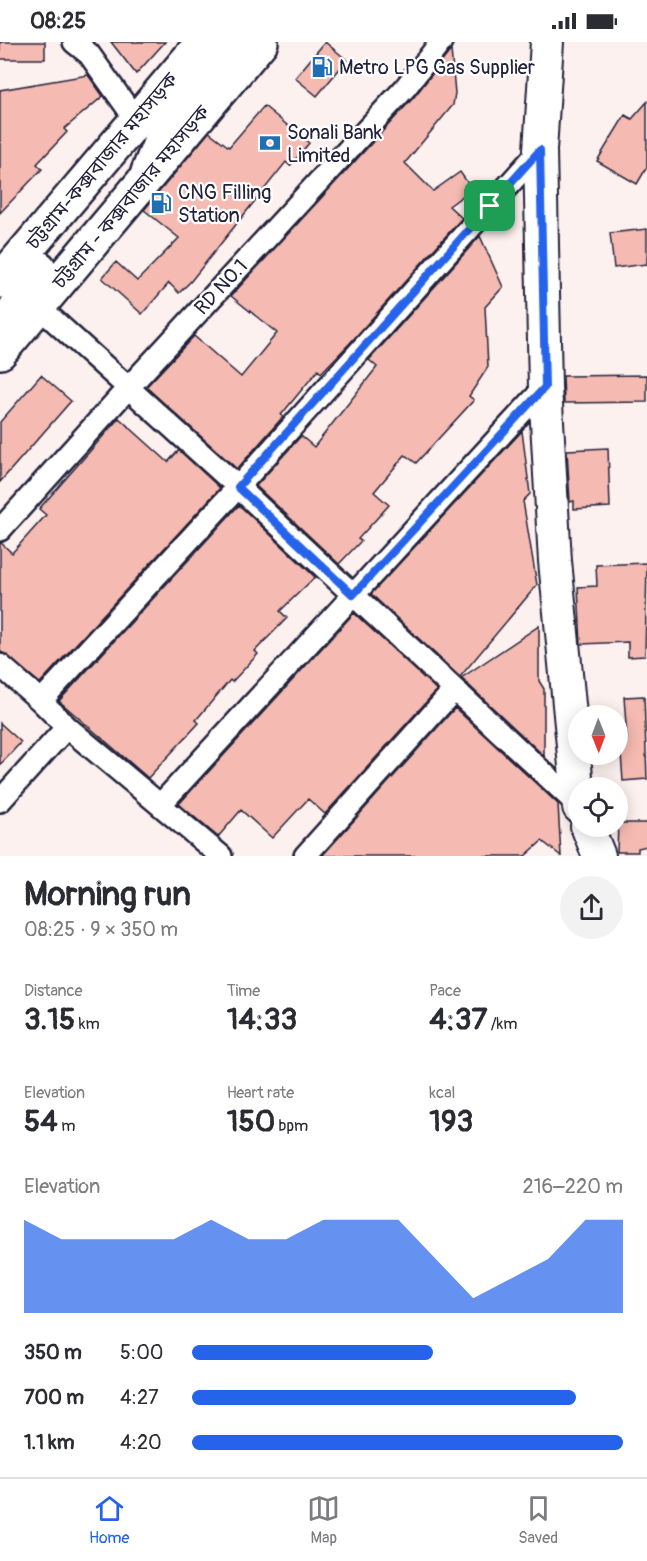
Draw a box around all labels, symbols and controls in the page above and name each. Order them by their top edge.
text: 08:25 [30,7,86,35]
fuel station icon: Metro LPG Gas Supplier [310,55,334,79]
place label: Metro LPG Gas Supplier [339,55,535,80]
street label: চট্টগ্রাম-কক্সবাজার মহাসড়ক [20,67,184,255]
street label: চট্টগ্রাম - কক্সবাজার মহাসড়ক [46,100,216,295]
place label: Sonali Bank Limited [287,120,383,168]
bank icon: Sonali Bank Limited [258,131,282,155]
place label: CNG Filling Station [178,180,271,228]
pin [464,180,515,231]
icon: arrive [473,189,506,222]
fuel station icon: CNG Filling Station [149,191,173,215]
street label: RD NO.1 [189,254,253,320]
north arrow [568,705,628,765]
map controls [568,705,628,837]
button: locate [568,777,628,837]
text: Morning run [24,874,191,915]
button: share [560,876,623,939]
text: 08:25 · 9 × 350 m [24,917,178,942]
text: Distance [24,981,83,1001]
text: Time [227,981,260,1001]
text: Pace [429,981,461,1001]
text: 3.15 [24,1001,75,1038]
text: 14:33 [227,1001,297,1038]
text: 4:37 [429,1001,487,1038]
text: km [75,1014,100,1034]
text: /km [487,1014,517,1034]
text: Elevation [24,1083,85,1103]
text: Heart rate [227,1083,294,1103]
text: kcal [429,1083,455,1103]
text: 54 [24,1103,58,1140]
text: 150 [227,1103,275,1140]
text: 193 [429,1103,473,1140]
text: m [58,1116,75,1136]
text: bpm [275,1116,308,1136]
text: Elevation [24,1174,100,1199]
text: 216–220 m [522,1174,623,1199]
text: 350 m [24,1340,82,1365]
text: 5:00 [120,1340,164,1365]
text: 700 m [24,1385,84,1410]
text: 4:27 [120,1385,159,1410]
text: 1.1 km [24,1430,74,1455]
text: 4:20 [120,1430,162,1455]
tab: Home [89,1492,129,1548]
tab: Map [307,1492,340,1548]
tab: Saved [518,1492,558,1548]

